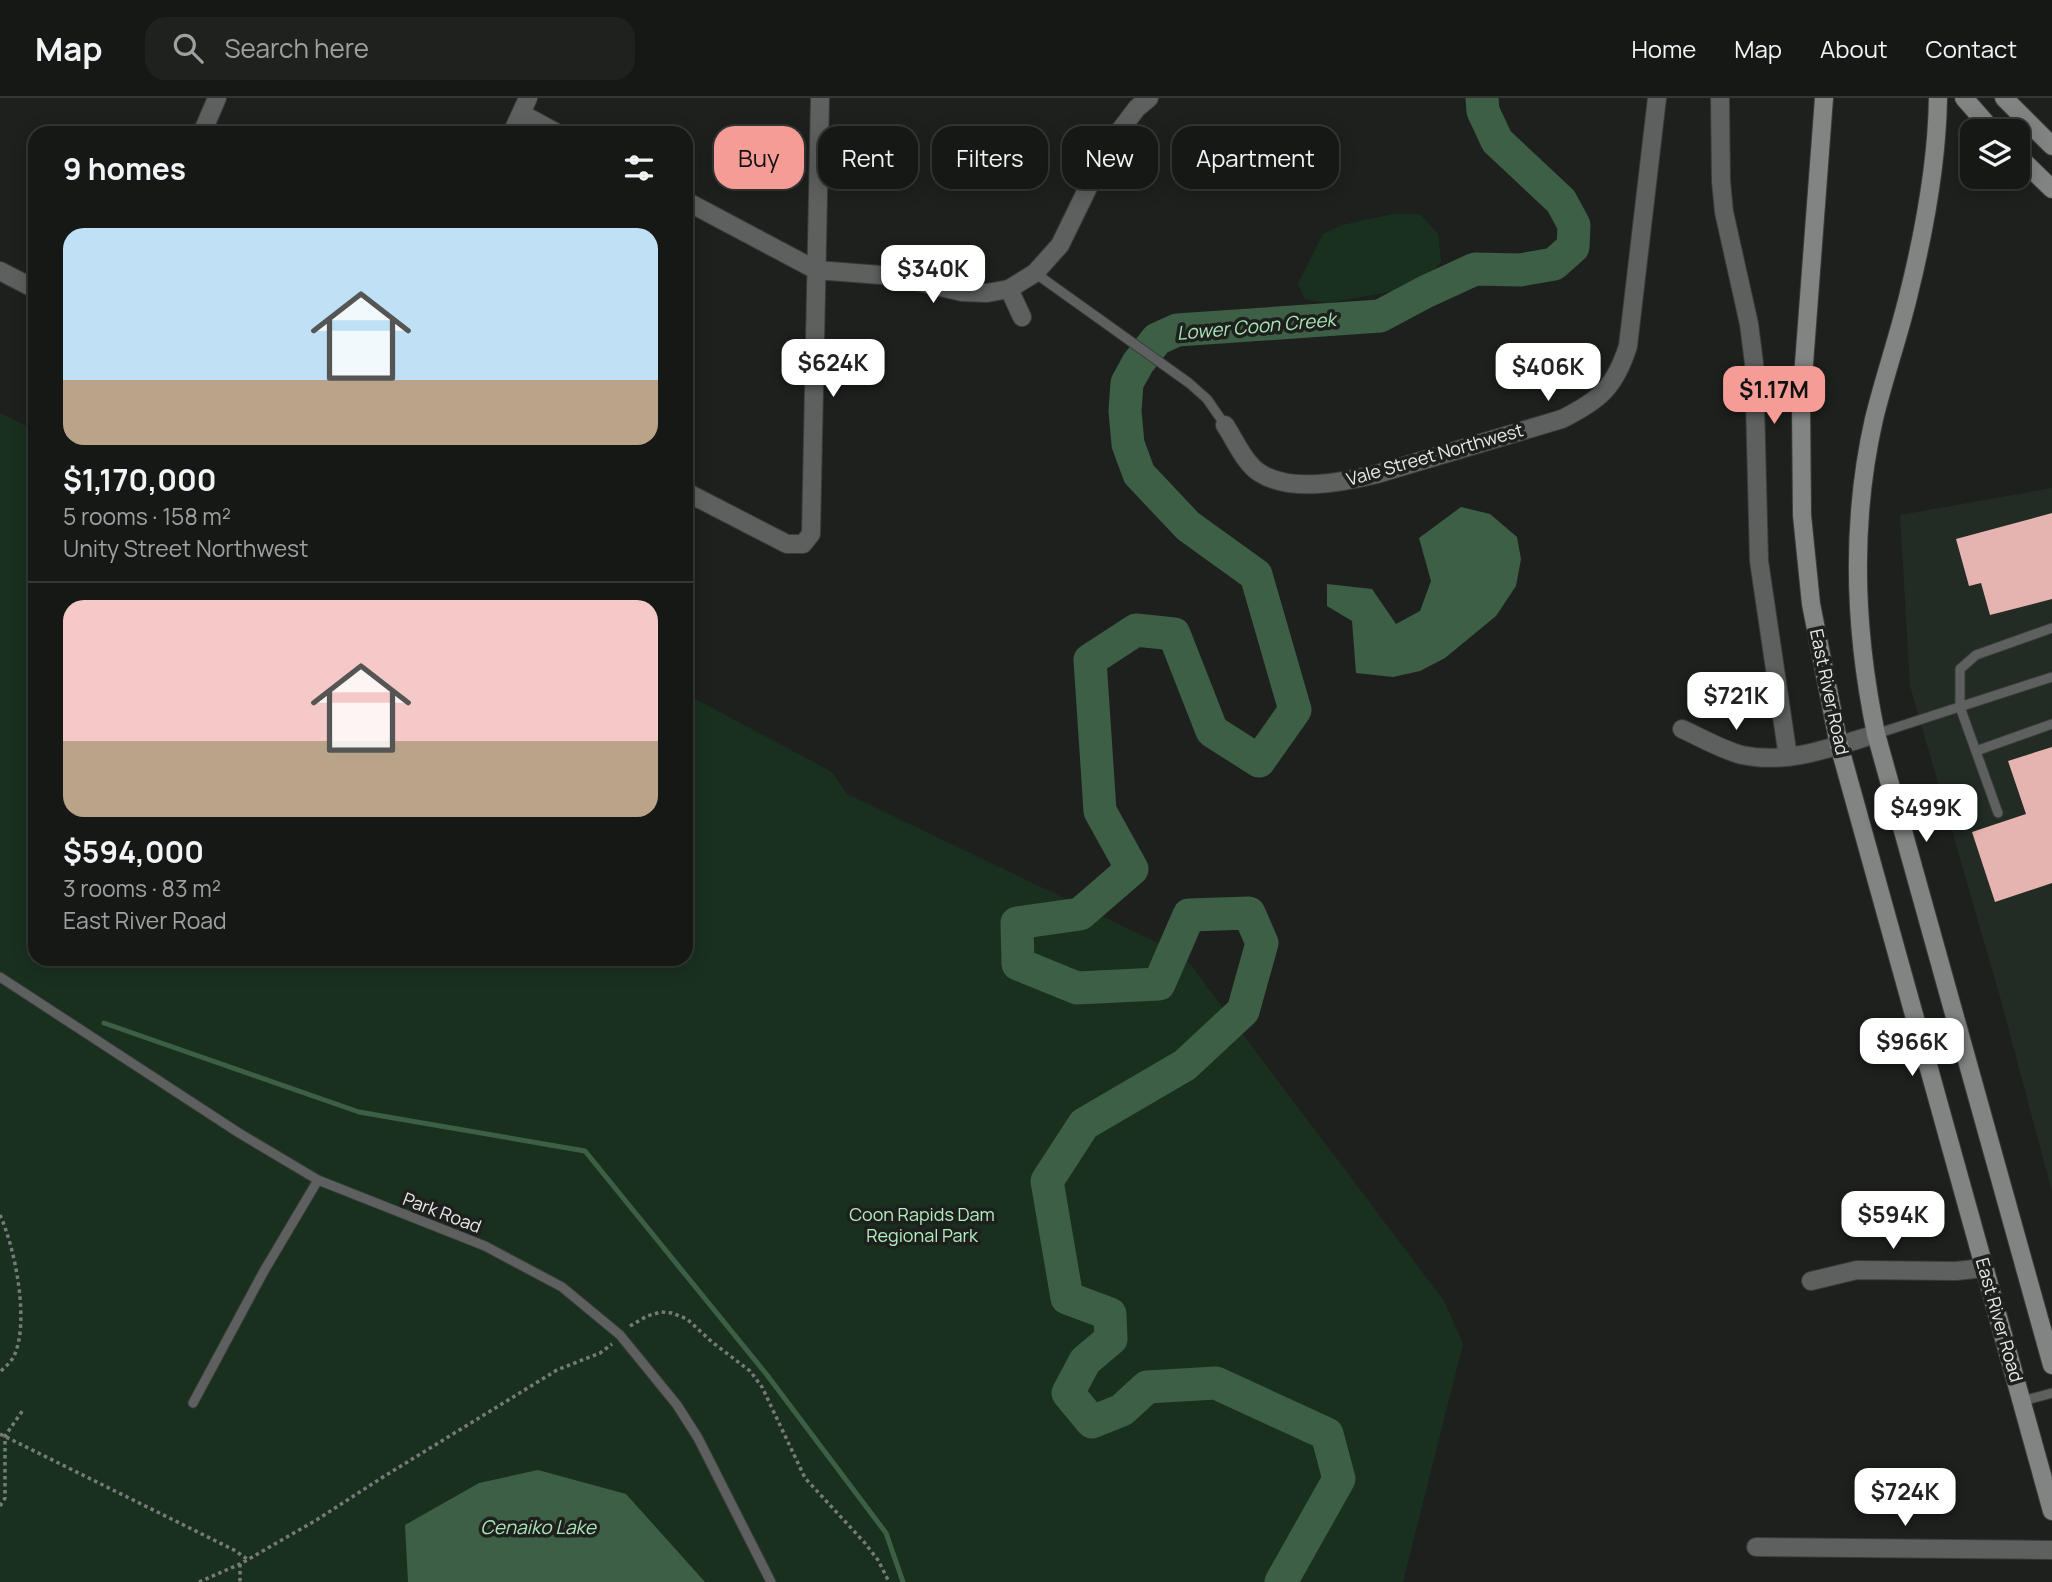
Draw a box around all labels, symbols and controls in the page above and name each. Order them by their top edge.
search box [145,17,635,80]
text: Map [35,26,103,71]
icon: search [169,29,207,67]
text: Search here [225,30,369,66]
text: Home [1631,32,1696,65]
text: Map [1734,32,1782,65]
text: About [1820,32,1888,65]
text: Contact [1926,32,2017,65]
map controls [1960,119,2030,189]
button: layers [1960,119,2030,189]
chip: Buy [714,126,804,189]
chip: Rent [818,126,918,189]
chip: Filters [932,126,1048,189]
chip: New [1062,126,1158,189]
chip: Apartment [1172,126,1339,189]
text: 9 homes [63,148,186,189]
icon: filters [620,149,658,187]
pin: $340K [884,246,982,305]
text: $340K [897,252,969,284]
icon: home [298,273,424,399]
water label: Lower Coon Creek [1175,306,1339,346]
pin: $624K [784,340,882,399]
pin: $406K [1499,344,1597,403]
text: $624K [798,346,868,378]
text: $406K [1512,350,1584,382]
pin: $1.17M [1717,366,1831,426]
text: $1.17M [1739,373,1809,405]
street label: Vale Street Northwest [1344,417,1526,491]
text: $1,170,000 [63,459,217,500]
text: 5 rooms · 158 m² [63,500,231,532]
text: Unity Street Northwest [63,532,308,564]
street label: East River Road [1805,627,1855,757]
icon: home [298,645,424,771]
pin: $721K [1687,672,1785,732]
text: $721K [1703,679,1769,711]
pin: $499K [1877,784,1975,844]
text: $499K [1890,791,1962,823]
text: $594,000 [63,831,204,872]
text: 3 rooms · 83 m² [63,872,221,904]
text: East River Road [63,904,227,936]
pin: $966K [1863,1018,1961,1078]
text: $966K [1876,1025,1948,1057]
street label: Park Road [400,1186,485,1238]
pin: $594K [1844,1192,1942,1251]
text: $594K [1857,1198,1929,1230]
park label: Coon Rapids Dam Regional Park [849,1202,995,1247]
street label: East River Road [1971,1255,2029,1385]
pin: $724K [1856,1468,1954,1528]
text: $724K [1871,1475,1939,1507]
water label: Cenaiko Lake [480,1514,598,1540]

